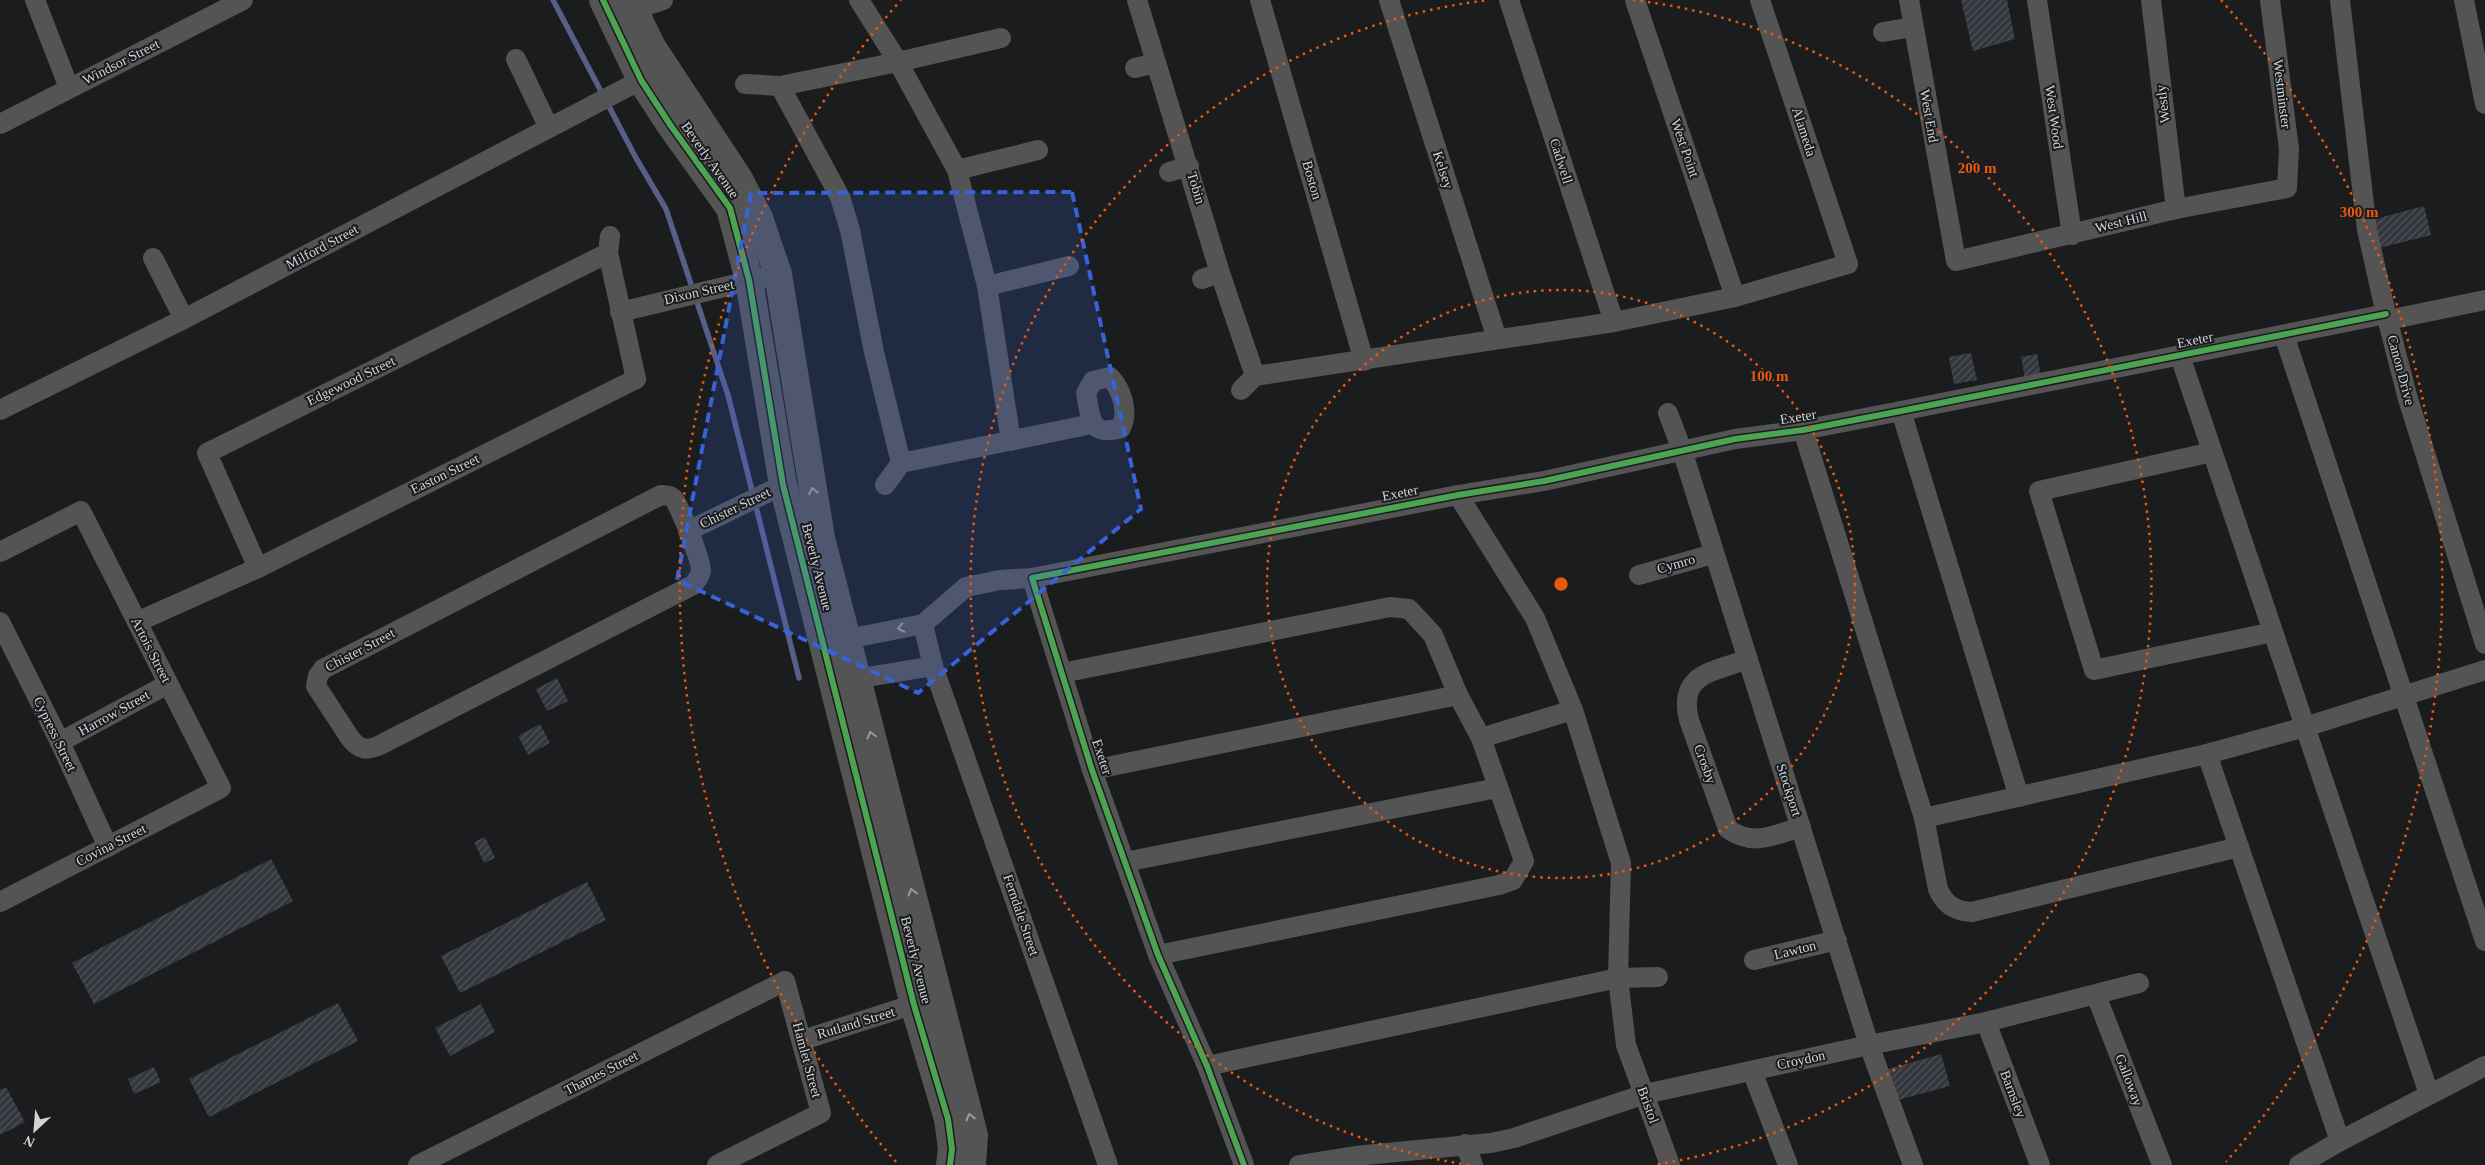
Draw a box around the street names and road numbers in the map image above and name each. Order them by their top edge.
street label: Windsor Street [80,36,162,88]
street label: Westminster [2270,59,2294,130]
street label: West Wood [2042,84,2066,150]
street label: Westly [2153,84,2173,124]
street label: West End [1917,88,1941,144]
street label: Alameda [1789,106,1819,159]
street label: West Point [1668,117,1702,179]
street label: Beverly Avenue [678,119,742,201]
street label: Cadwell [1547,136,1575,186]
street label: Kelsey [1430,149,1456,191]
street label: Boston [1299,159,1325,201]
street label: Tobin [1184,170,1208,206]
street label: West Hill [2094,208,2149,236]
street label: Milford Street [283,222,361,272]
street label: Dixon Street [663,277,735,307]
street label: Exeter [2176,329,2215,351]
street label: Canon Drive [2384,333,2418,407]
street label: Edgewood Street [305,353,398,409]
street label: Exeter [1779,407,1818,427]
street label: Easton Street [408,451,482,497]
street label: Exeter [1381,482,1420,504]
street label: Chister Street [697,484,773,532]
street label: Beverly Avenue [799,522,835,612]
street label: Cymro [1655,551,1697,577]
street label: Artois Street [128,615,174,685]
street label: Chister Street [323,625,397,675]
street label: Harrow Street [76,687,152,739]
street label: Cypress Street [30,694,80,774]
street label: Exeter [1089,737,1115,777]
street label: Crosby [1691,742,1719,786]
street label: Stockport [1773,762,1805,818]
street label: Covina Street [73,821,149,869]
street label: Ferndale Street [1000,872,1042,958]
street label: Beverly Avenue [898,915,934,1005]
street label: Lawton [1772,938,1818,962]
street label: Rutland Street [815,1004,897,1042]
street label: Hamlet Street [790,1021,824,1099]
street label: Thames Street [562,1048,640,1098]
street label: Croydon [1775,1048,1827,1072]
street label: Galloway [2112,1052,2146,1108]
street label: Barnsley [1997,1068,2029,1120]
street label: Bristol [1634,1085,1662,1126]

